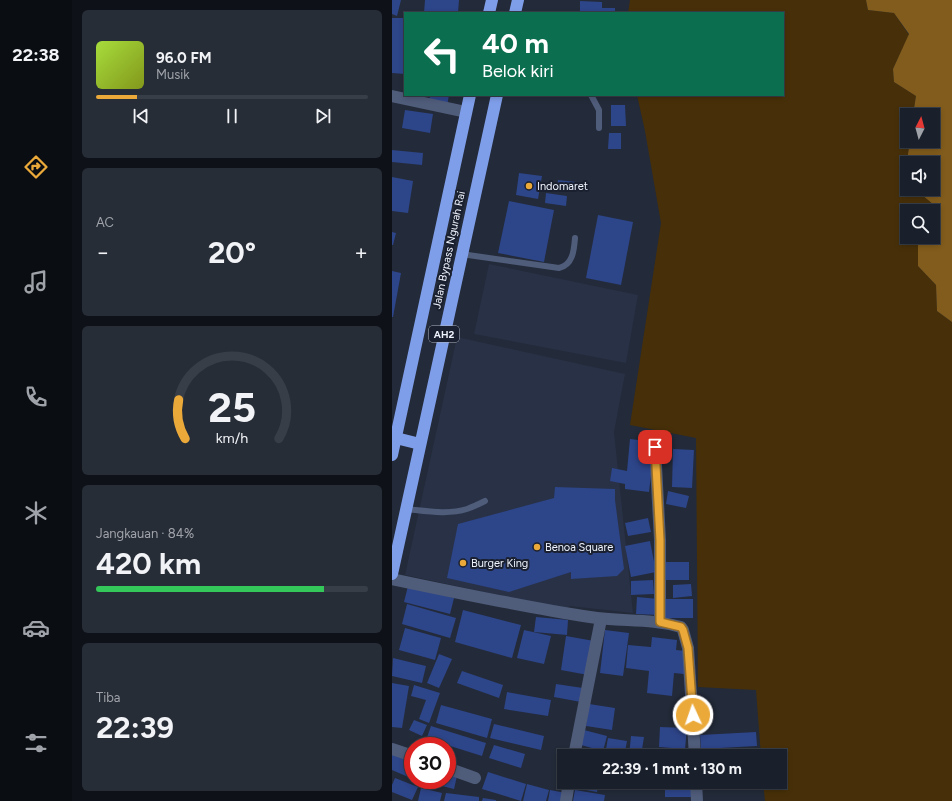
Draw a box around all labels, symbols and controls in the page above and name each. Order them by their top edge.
text: 40 m [482,26,549,60]
icon: left [416,28,468,80]
text: 22:38 [12,44,60,66]
text: 96.0 FM [156,49,212,67]
text: Belok kiri [482,60,554,82]
text: Musik [156,67,190,82]
icon: previous [130,105,152,127]
icon: pause [221,105,243,127]
icon: next [312,105,334,127]
north arrow [900,108,940,148]
map controls [900,108,940,244]
icon: directions [22,153,50,181]
button: sound [900,156,940,196]
place label: Indomaret [537,180,588,193]
marker: Indomaret [524,181,534,191]
street label: Jalan Bypass Ngurah Rai [430,190,468,310]
button: search [900,204,940,244]
text: AC [96,215,114,230]
text: 20° [208,234,256,271]
text: − [96,239,110,266]
text: + [354,239,368,266]
icon: music [22,268,50,296]
road number: AH2 [429,326,459,342]
text: 25 [208,381,256,431]
icon: phone [22,383,50,411]
text: km/h [216,428,248,446]
pin [638,430,672,464]
icon: arrive [644,436,666,458]
icon: climate [22,499,50,527]
text: Jangkauan · 84% [96,526,194,541]
place label: Benoa Square [545,541,613,554]
marker: Benoa Square [532,542,542,552]
text: 420 km [96,545,201,582]
place label: Burger King [471,557,528,570]
marker: Burger King [458,558,468,568]
icon: car [22,614,50,642]
text: Tiba [96,690,120,705]
position arrow [672,694,714,736]
text: 22:39 [96,709,174,746]
icon: filters [22,729,50,757]
speed limit sign: 30 [404,737,456,789]
text: 22:39 · 1 mnt · 130 m [602,760,742,778]

